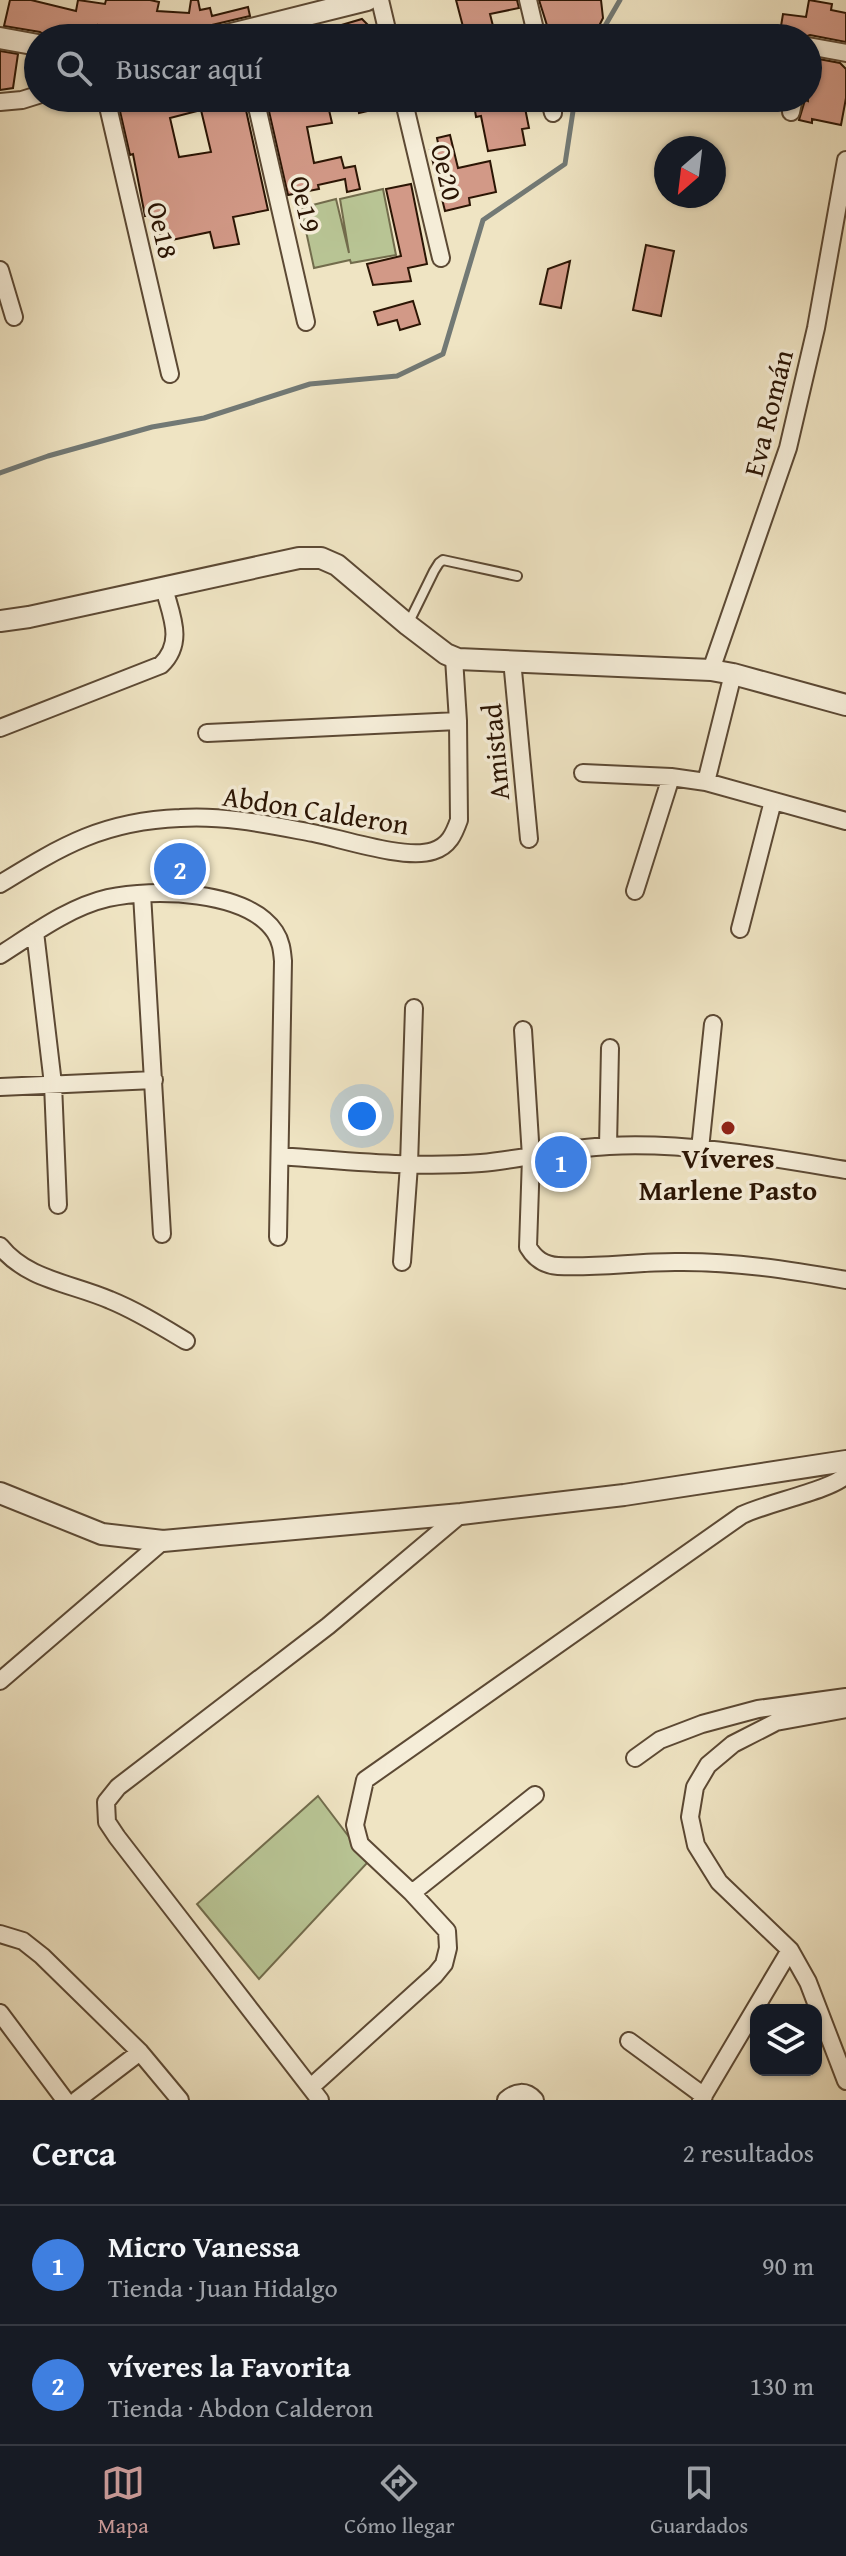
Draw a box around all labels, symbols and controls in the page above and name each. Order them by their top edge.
search box [24,24,822,112]
icon: search [52,46,96,90]
text: Buscar aquí [116,46,262,90]
north arrow [654,136,726,208]
street label: Oe20 [421,139,474,204]
street label: Oe19 [280,171,333,236]
street label: Oe18 [137,197,190,262]
street label: Eva Román [732,345,803,481]
street label: Amistad [470,702,519,802]
street label: Abdon Calderon [220,775,412,845]
pin: 2 [154,839,206,899]
your location [342,1096,382,1136]
marker: Víveres Marlene Pasto [719,1119,737,1137]
pin: 1 [535,1132,587,1192]
place label: Víveres Marlene Pasto [639,1137,817,1210]
map controls [750,2004,822,2076]
button: layers [750,2004,822,2076]
text: Cerca [32,2128,116,2177]
text: 2 resultados [683,2133,814,2172]
text: Micro Vanessa [108,2224,300,2268]
text: 1 [51,2246,65,2285]
text: 90 m [762,2246,814,2285]
text: Tienda · Juan Hidalgo [108,2268,338,2307]
text: víveres la Favorita [108,2344,351,2388]
text: 2 [51,2366,65,2405]
text: 130 m [749,2366,814,2405]
text: Tienda · Abdon Calderon [108,2388,373,2427]
tab: Mapa [98,2461,149,2541]
tab: Cómo llegar [344,2461,455,2541]
tab: Guardados [650,2461,748,2541]

